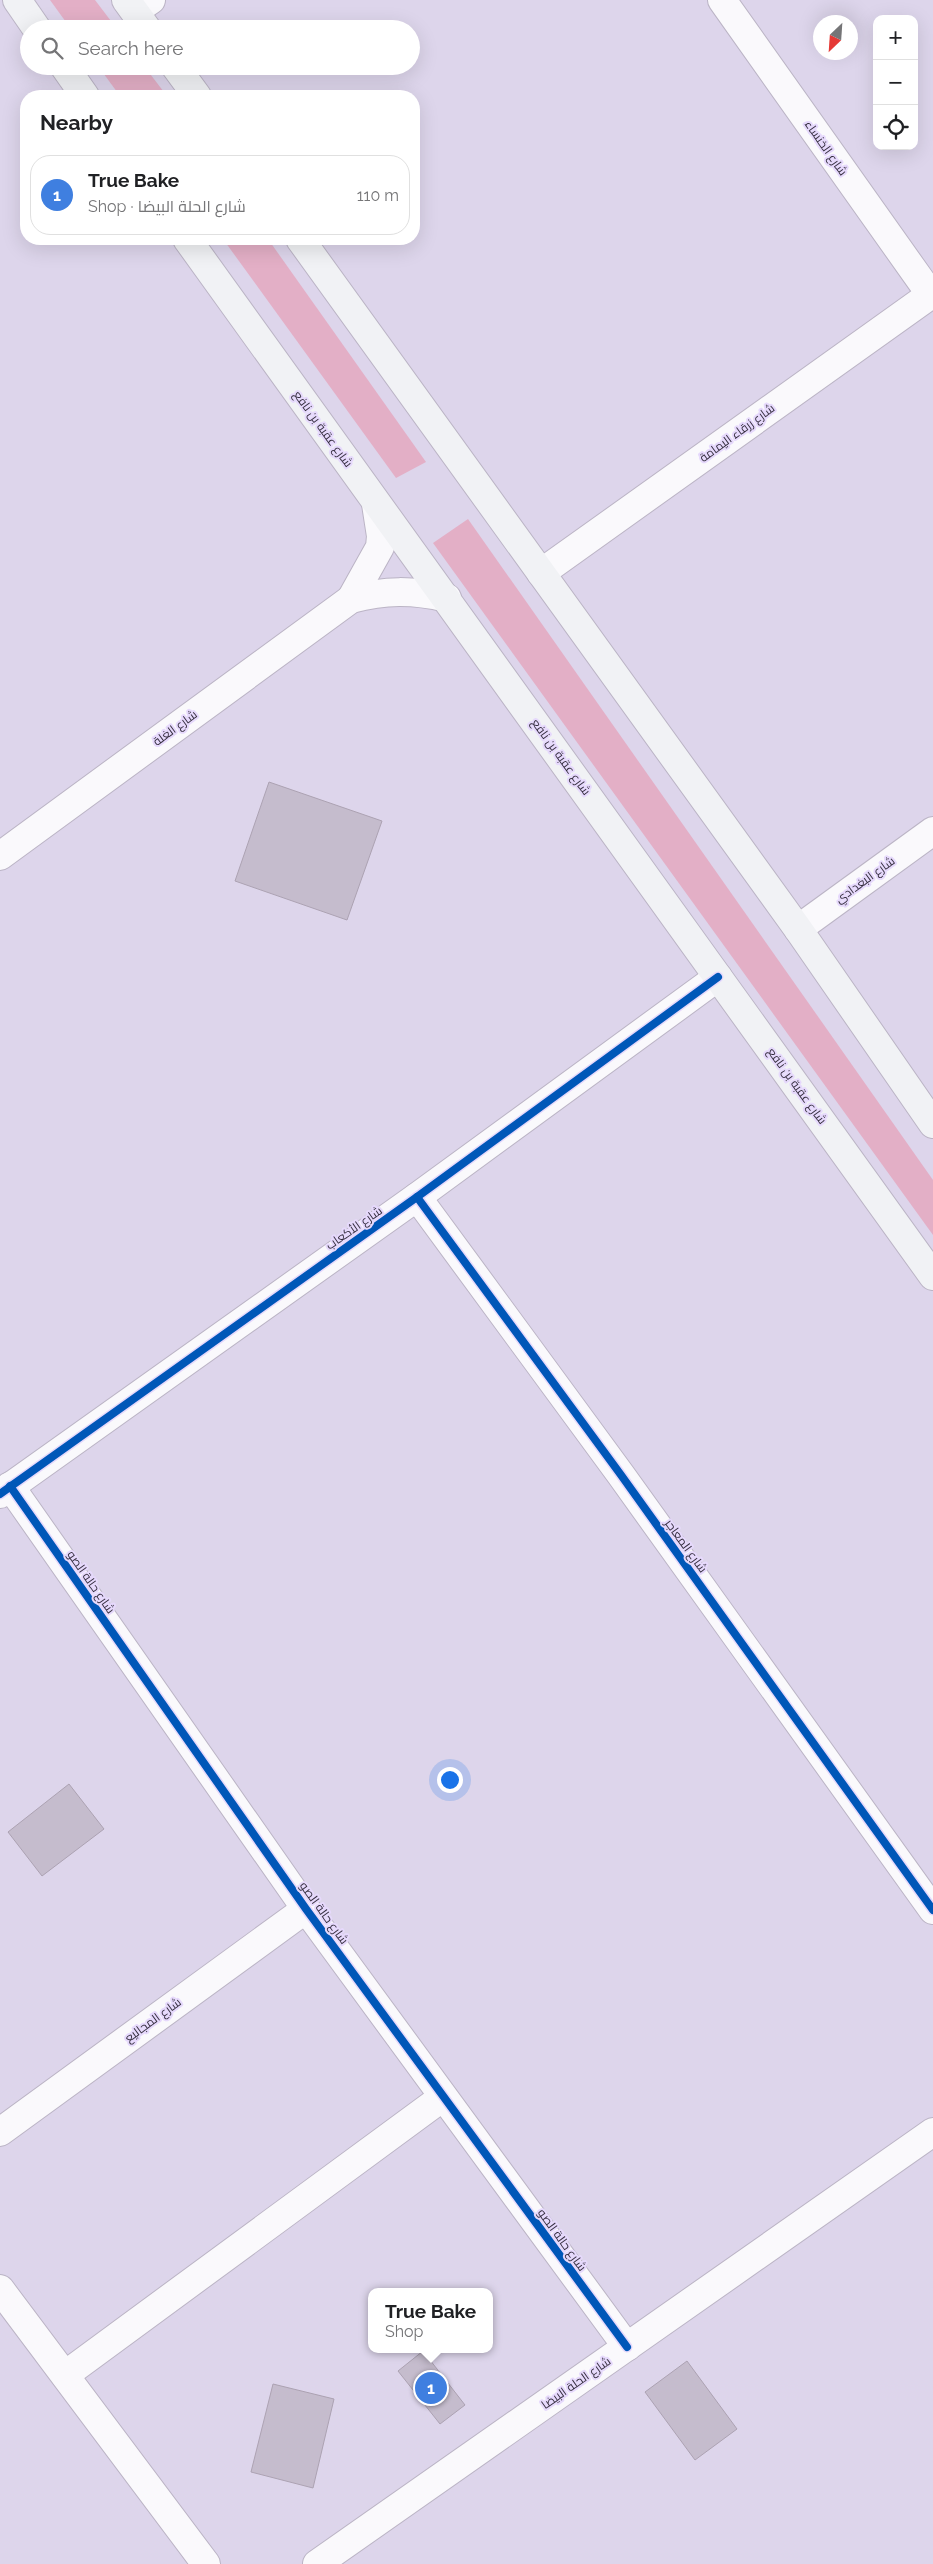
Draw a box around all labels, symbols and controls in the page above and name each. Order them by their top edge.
north arrow [813,15,858,60]
map controls [873,15,918,150]
button: + [873,15,918,60]
search box [20,20,420,75]
icon: search [38,34,66,62]
text: Search here [78,37,184,59]
button: − [873,60,918,105]
button: locate [873,105,918,150]
text: Nearby [40,110,113,135]
street label: شارع الخنساء [801,118,850,179]
text: True Bake [88,169,179,191]
text: 1 [53,186,61,205]
text: 110 m [357,186,399,205]
text: Shop · شارع الحلة البيضا [88,197,246,216]
street label: شارع عقبة بن نافع [290,388,355,471]
street label: شارع زرقاء اليمامة [697,401,778,466]
street label: شارع الغلة [150,707,200,749]
street label: شارع عقبة بن نافع [528,716,593,799]
street label: شارع البغدادي [832,854,899,909]
street label: شارع عقبة بن نافع [764,1045,829,1128]
street label: شارع الأكعاب [323,1203,385,1253]
street label: شارع المعاجر [661,1516,710,1576]
street label: شارع حالة الصو [63,1548,118,1617]
your location [437,1767,463,1793]
street label: شارع حالة الصو [296,1879,351,1947]
street label: شارع المجاليع [122,1995,185,2046]
street label: شارع حالة الصو [534,2206,589,2274]
popup [368,2288,493,2353]
text: True Bake [385,2300,476,2322]
text: Shop [385,2322,423,2341]
street label: شارع الحلة البيضا [539,2354,614,2413]
pin: 1 [415,2369,447,2407]

